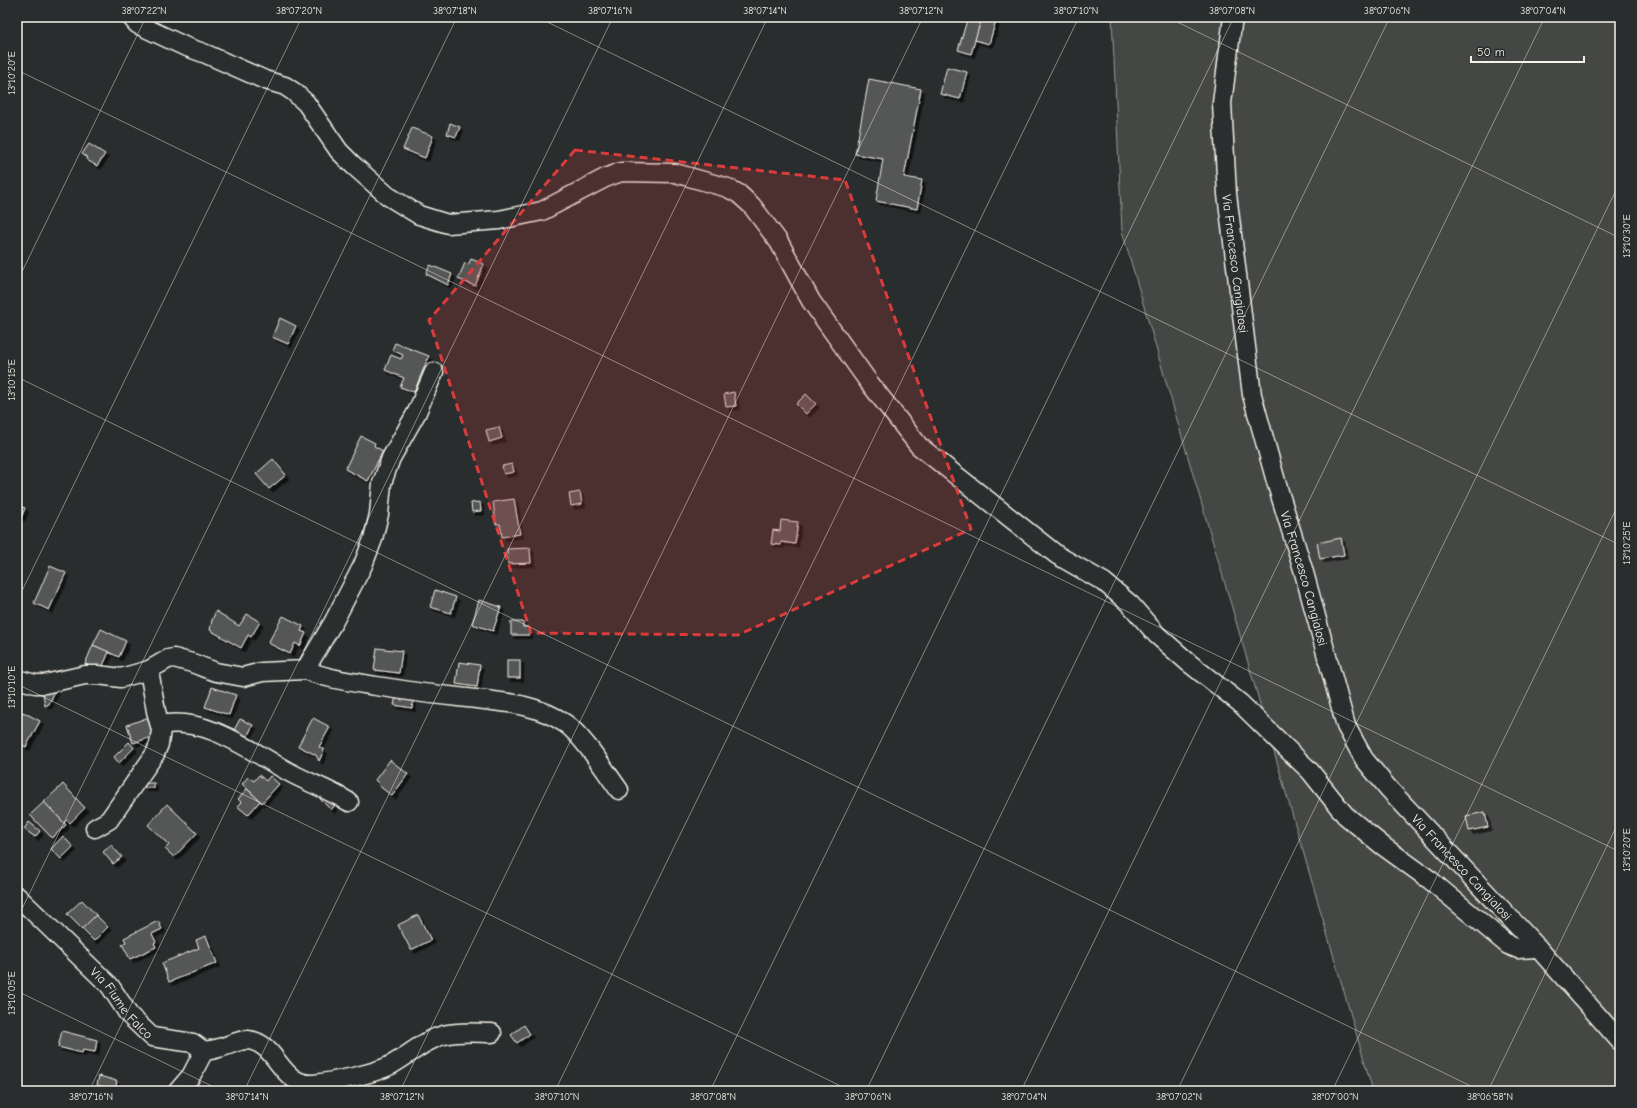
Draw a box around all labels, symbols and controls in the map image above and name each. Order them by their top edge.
text: 38°07'22"N [121,5,167,17]
text: 38°07'20"N [276,5,322,17]
text: 38°07'18"N [433,5,477,17]
text: 38°07'16"N [588,5,632,17]
text: 38°07'14"N [743,5,787,17]
text: 38°07'12"N [899,5,943,17]
text: 38°07'10"N [1054,5,1098,17]
text: 38°07'08"N [1209,5,1255,17]
text: 38°07'06"N [1364,5,1410,17]
text: 38°07'04"N [1520,5,1566,17]
scale bar [1471,38,1584,64]
text: 50 m [1477,45,1505,59]
text: 13°10'20"E [6,51,18,95]
street label: Via Francesco Cangialosi [1219,194,1251,334]
text: 13°10'30"E [1621,214,1633,258]
text: 13°10'15"E [6,359,18,401]
street label: Via Francesco Cangialosi [1277,509,1331,647]
text: 13°10'25"E [1621,522,1633,564]
text: 13°10'10"E [6,666,18,708]
street label: Via Francesco Cangialosi [1408,811,1515,923]
text: 13°10'20"E [1621,828,1633,872]
street label: Via Fiume Falco [87,964,156,1042]
text: 13°10'05"E [6,971,18,1015]
text: 38°07'16"N [69,1091,113,1103]
text: 38°07'14"N [225,1091,269,1103]
text: 38°07'12"N [380,1091,424,1103]
text: 38°07'10"N [535,1091,579,1103]
text: 38°07'08"N [690,1091,736,1103]
text: 38°07'06"N [845,1091,891,1103]
text: 38°07'04"N [1001,1091,1047,1103]
text: 38°07'02"N [1156,1091,1202,1103]
text: 38°07'00"N [1312,1091,1358,1103]
text: 38°06'58"N [1467,1091,1513,1103]

